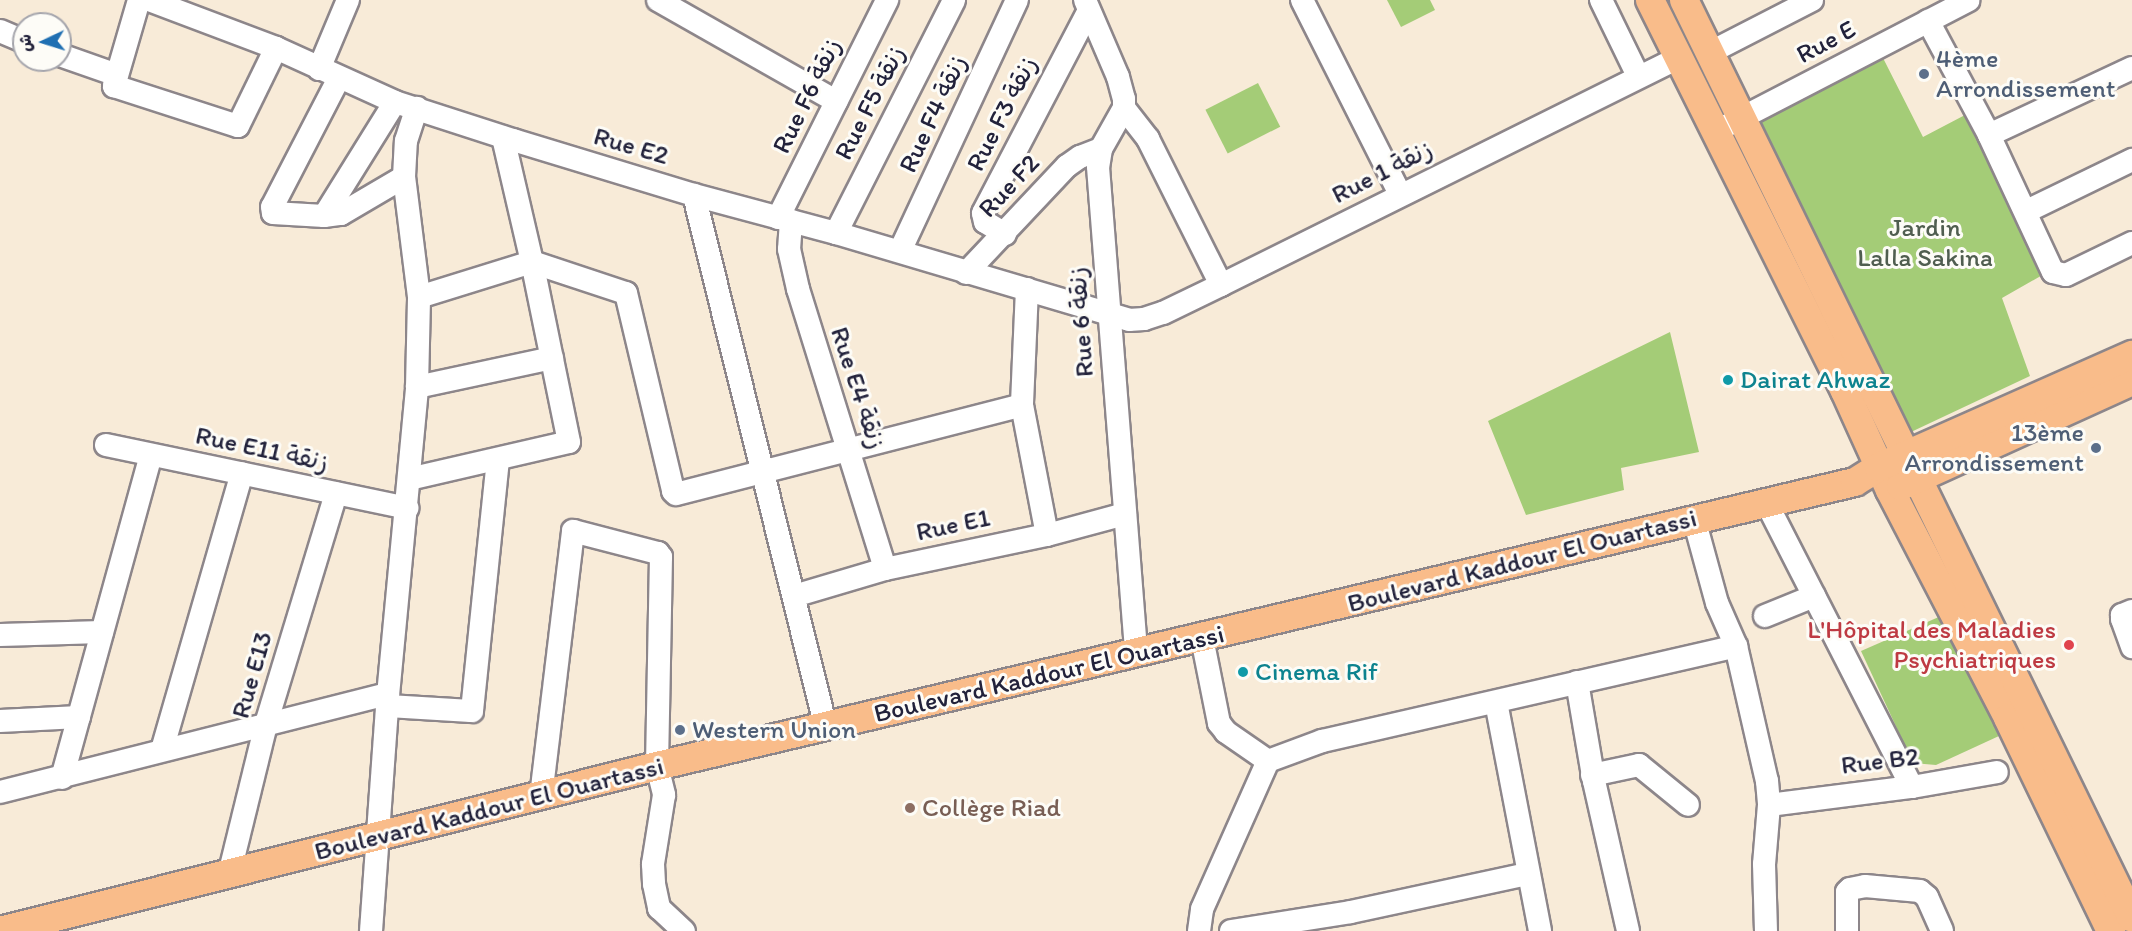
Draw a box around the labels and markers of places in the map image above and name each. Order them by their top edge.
place label: 4ème Arrondissement [1936,43,2116,104]
marker: 4ème Arrondissement [1917,67,1931,81]
place label: Dairat Ahwaz [1740,364,1891,396]
marker: Dairat Ahwaz [1721,373,1735,387]
place label: 13ème Arrondissement [1904,417,2084,478]
marker: 13ème Arrondissement [2089,441,2103,455]
place label: L'Hôpital des Maladies Psychiatriques [1808,614,2056,676]
marker: L'Hôpital des Maladies Psychiatriques [2060,636,2078,654]
place label: Cinema Rif [1255,656,1378,688]
marker: Cinema Rif [1236,665,1250,679]
place label: Western Union [692,714,856,746]
marker: Western Union [673,723,687,737]
place label: Collège Riad [922,792,1060,824]
marker: Collège Riad [903,801,917,815]

